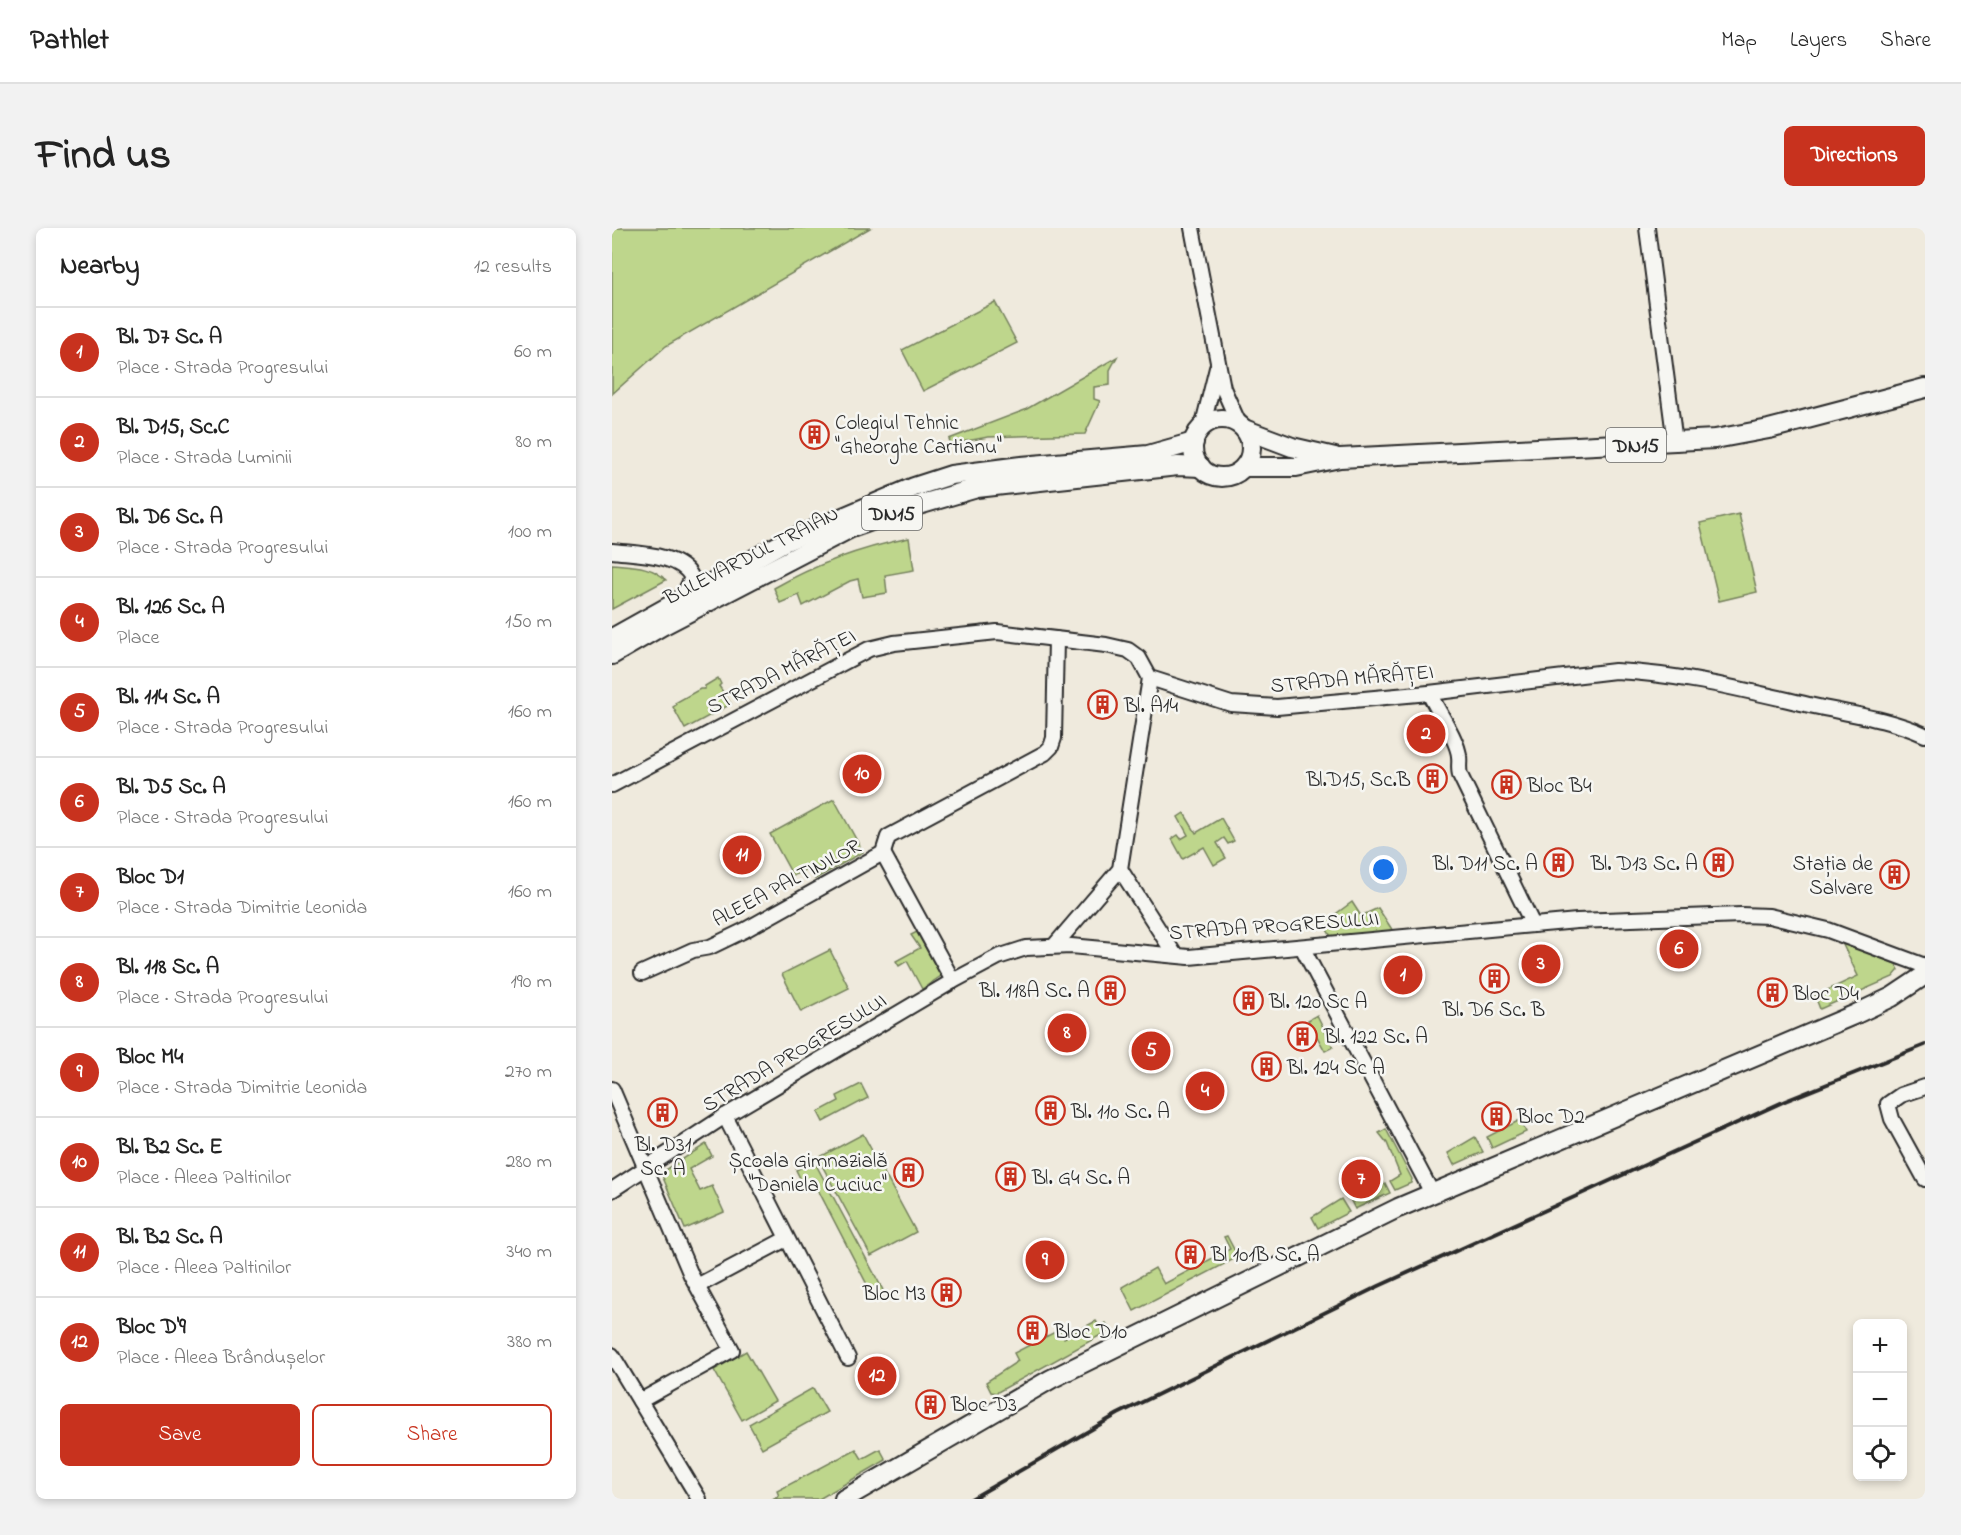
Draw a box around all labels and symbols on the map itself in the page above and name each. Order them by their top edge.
place label: Colegiul Tehnic "Gheorghe Cartianu" [835,409,1002,465]
building icon: Colegiul Tehnic "Gheorghe Cartianu" [798,418,830,450]
road number: DN15 [1606,428,1666,462]
road number: DN15 [862,496,922,530]
street label: BULEVARDUL TRAIAN [658,500,845,614]
street label: STRADA MĂRĂȚEI [702,621,862,723]
street label: STRADA MĂRĂȚEI [1269,657,1435,702]
building icon: Bl. A14 [1087,689,1119,721]
place label: Bl. A14 [1123,692,1179,722]
pin: 2 [1406,712,1446,756]
pin: 10 [842,752,882,796]
building icon: Bl.D15, Sc.B [1416,763,1448,795]
place label: Bl.D15, Sc.B [1305,766,1411,796]
building icon: Bloc B4 [1490,769,1522,801]
place label: Bloc B4 [1526,772,1592,802]
street label: ALEEA PALTINILOR [708,832,867,935]
pin: 11 [722,832,762,878]
building icon: Bl. D11 Sc. A [1543,847,1575,879]
building icon: Bl. D13 Sc. A [1703,847,1735,879]
place label: Bl. D11 Sc. A [1432,850,1538,880]
place label: Bl. D13 Sc. A [1590,850,1698,880]
place label: Stația de Salvare [1792,850,1874,904]
your location [1369,855,1398,884]
building icon: Stația de Salvare [1878,859,1910,891]
street label: STRADA PROGRESULUI [1168,905,1380,949]
pin: 6 [1660,926,1698,972]
pin: 3 [1522,942,1560,986]
pin: 1 [1384,952,1422,998]
building icon: Bl. D6 Sc. B [1478,962,1510,994]
building icon: Bl. 118A Sc. A [1095,974,1127,1006]
place label: Bl. 118A Sc. A [978,977,1090,1007]
building icon: Bloc D4 [1756,977,1788,1009]
place label: Bloc D4 [1792,980,1859,1010]
building icon: Bl. 120 Sc A [1232,985,1264,1017]
street label: STRADA PROGRESULUI [697,987,893,1121]
place label: Bl. 120 Sc A [1268,988,1367,1018]
place label: Bl. D6 Sc. B [1442,996,1545,1026]
pin: 8 [1048,1010,1086,1056]
building icon: Bl. 122 Sc. A [1287,1020,1319,1052]
place label: Bl. 122 Sc. A [1323,1023,1428,1053]
pin: 5 [1132,1028,1170,1074]
building icon: Bl. 124 Sc A [1250,1051,1282,1083]
place label: Bl. 124 Sc A [1286,1054,1385,1084]
pin: 4 [1186,1068,1224,1114]
building icon: Bl. 110 Sc. A [1034,1095,1066,1127]
building icon: Bl. D31 Sc. A [647,1097,679,1129]
place label: Bl. 110 Sc. A [1070,1098,1170,1128]
building icon: Bloc D2 [1480,1100,1512,1132]
place label: Bloc D2 [1516,1103,1585,1133]
place label: Bl. D31 Sc. A [634,1131,692,1185]
place label: Școala Gimnazială "Daniela Cuciuc" [729,1147,887,1201]
building icon: Școala Gimnazială "Daniela Cuciuc" [892,1156,924,1188]
pin: 7 [1342,1156,1380,1202]
building icon: Bl. G4 Sc. A [995,1161,1027,1193]
place label: Bl. G4 Sc. A [1031,1164,1130,1194]
pin: 9 [1026,1238,1064,1282]
building icon: Bl 101B Sc. A [1174,1238,1206,1270]
place label: Bl 101B Sc. A [1210,1241,1320,1271]
building icon: Bloc M3 [931,1277,963,1309]
place label: Bloc M3 [862,1280,926,1310]
building icon: Bloc D10 [1017,1315,1049,1347]
place label: Bloc D10 [1053,1318,1127,1348]
pin: 12 [858,1354,896,1398]
building icon: Bloc D3 [914,1388,946,1420]
place label: Bloc D3 [950,1391,1017,1421]

